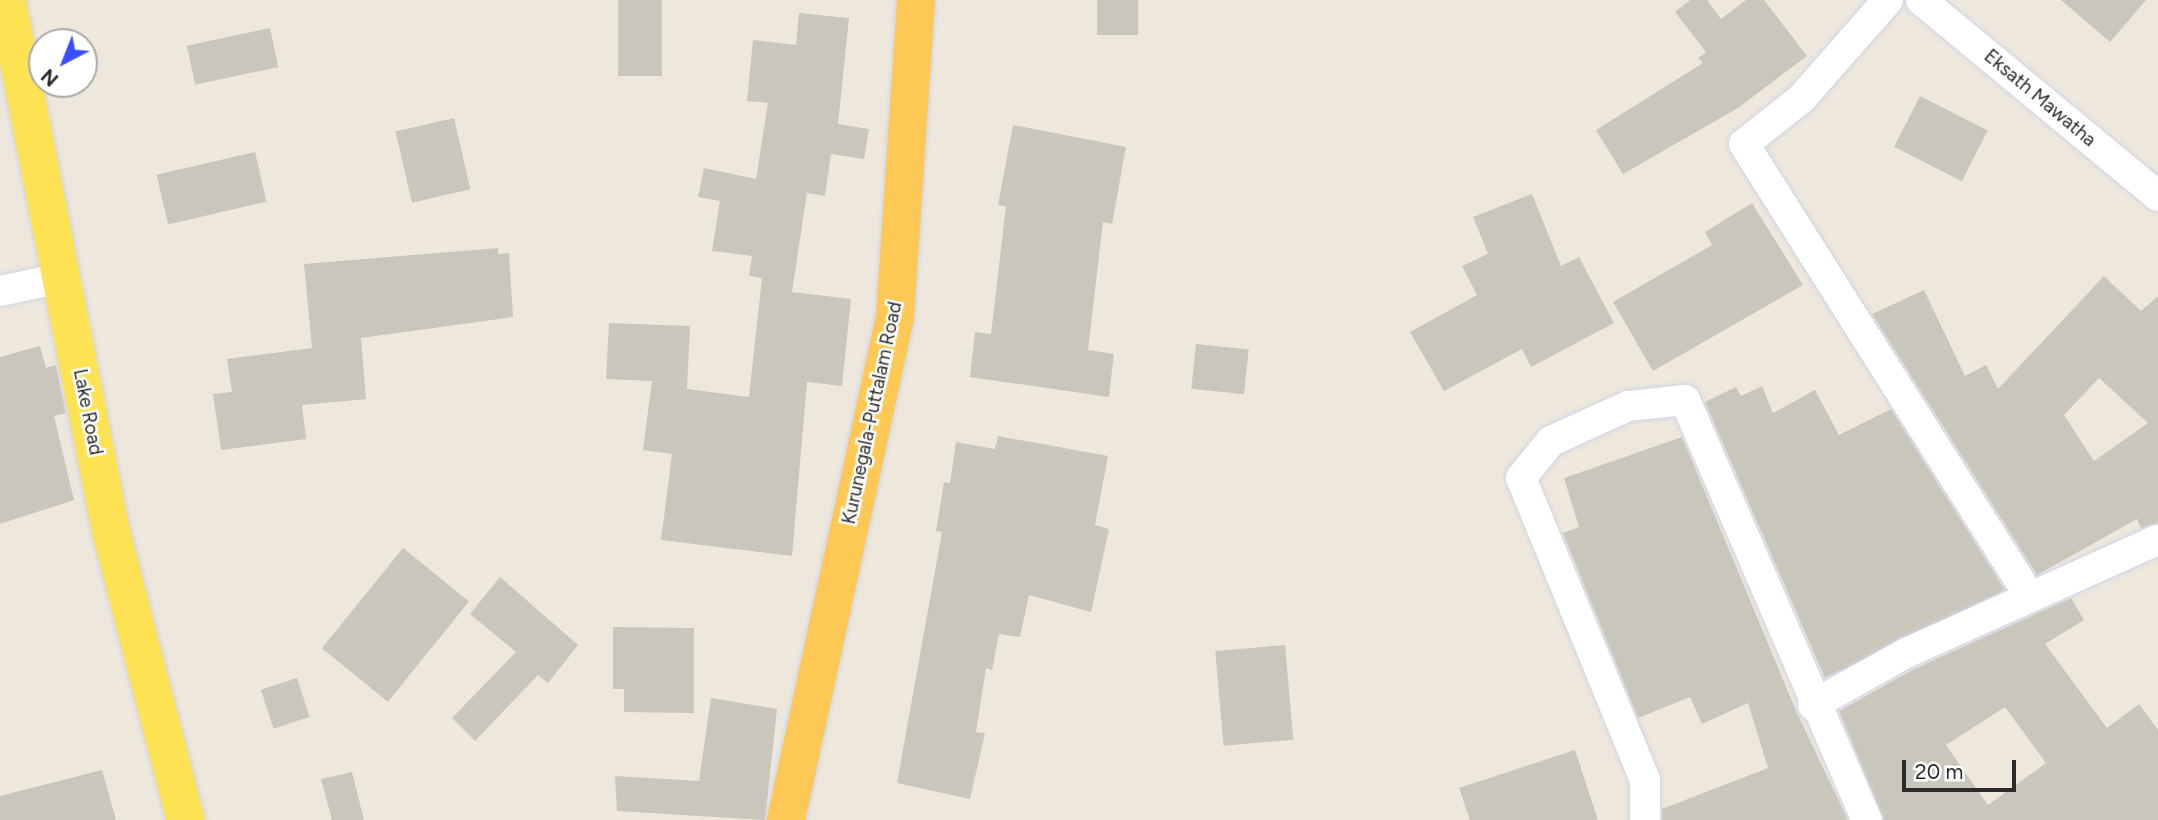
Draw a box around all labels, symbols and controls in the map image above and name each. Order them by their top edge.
north arrow [28,28,98,98]
street label: Eksath Mawatha [1979,45,2101,151]
text: N [37,64,63,91]
street label: Kurunegala-Puttalam Road [837,300,907,526]
street label: Lake Road [68,367,108,457]
scale bar [1906,746,2020,790]
text: 20 m [1915,759,1963,784]

